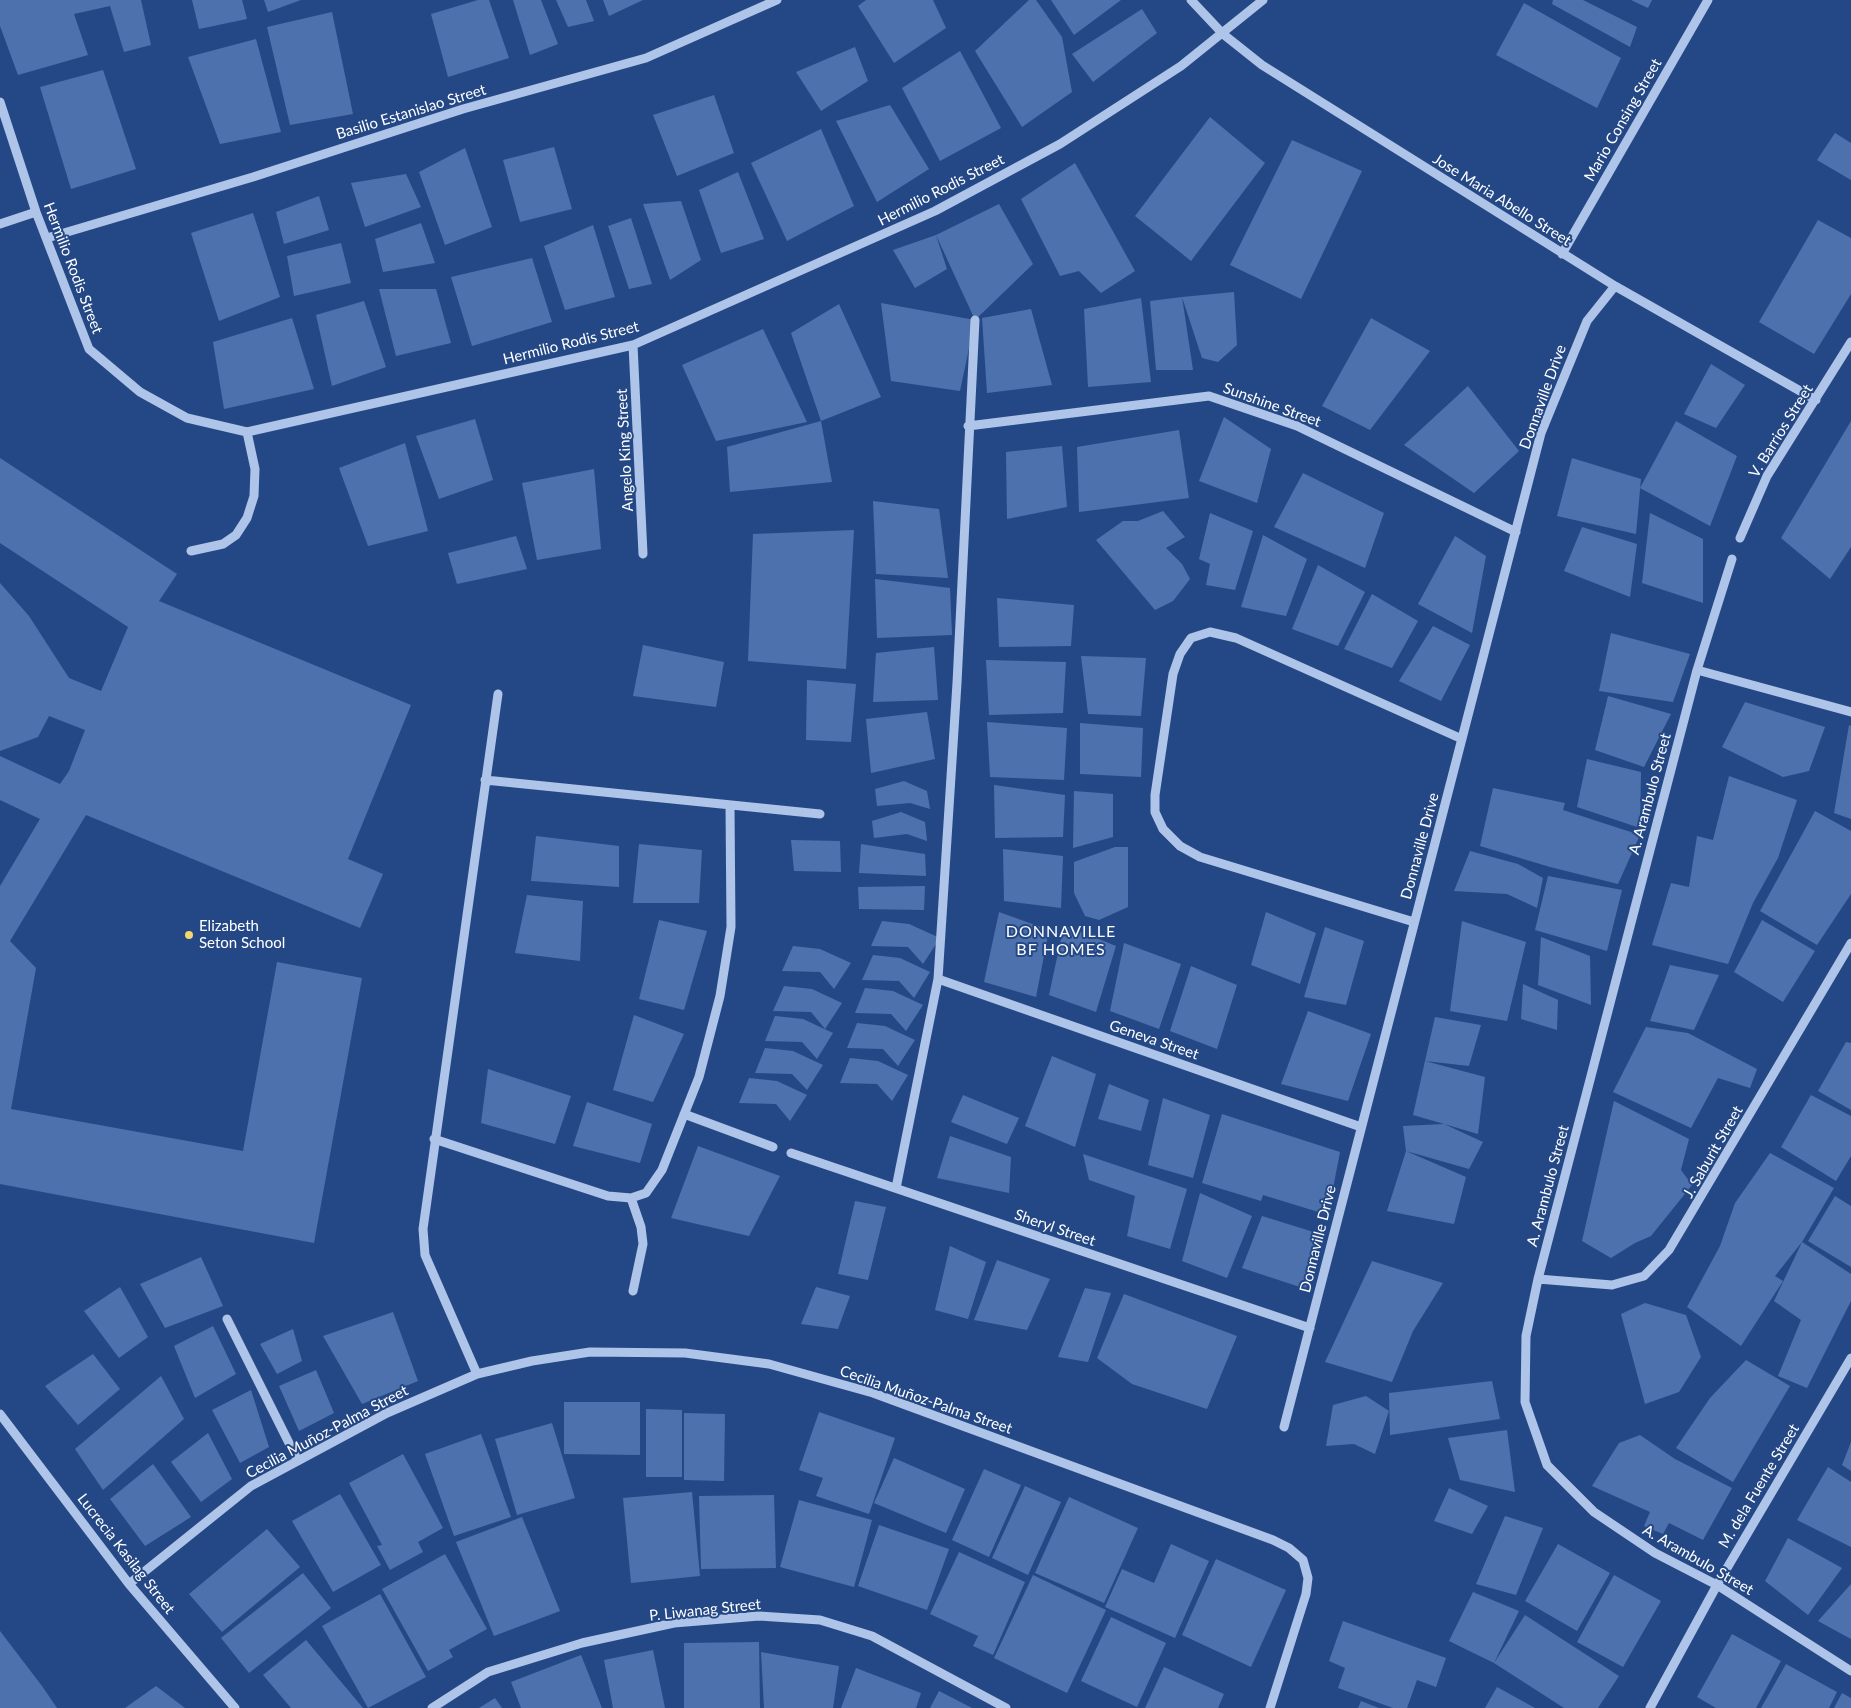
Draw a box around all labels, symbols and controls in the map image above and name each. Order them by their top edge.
street label: Mario Consing Street [1580,55,1666,185]
street label: Basilio Estanislao Street [334,81,488,143]
street label: Hermilio Rodis Street [875,150,1007,230]
street label: Jose Maria Abello Street [1430,150,1574,250]
street label: Hermilio Rodis Street [40,200,106,336]
street label: Hermilio Rodis Street [501,317,641,369]
street label: Donnaville Drive [1516,342,1570,452]
street label: Sunshine Street [1221,379,1323,431]
street label: V. Barrios Street [1745,381,1817,481]
street label: Angelo King Street [613,388,637,512]
street label: A. Arambulo Street [1625,731,1675,857]
street label: Donnaville Drive [1397,791,1443,901]
place label: Elizabeth Seton School [199,917,285,952]
district label: DONNAVILLE BF HOMES [1005,922,1117,960]
marker: Elizabeth Seton School [183,929,195,941]
street label: Geneva Street [1107,1016,1201,1064]
street label: J. Saburit Street [1679,1103,1747,1201]
street label: A. Arambulo Street [1523,1123,1573,1249]
street label: Donnaville Drive [1296,1184,1340,1294]
street label: Sheryl Street [1012,1206,1098,1250]
street label: Cecilia Muñoz-Palma Street [838,1362,1014,1438]
street label: Cecilia Muñoz-Palma Street [243,1382,411,1482]
street label: M. dela Fuente Street [1715,1421,1803,1551]
street label: Lucrecia Kasilag Street [74,1490,178,1618]
street label: A. Arambulo Street [1639,1521,1757,1599]
street label: P. Liwanag Street [648,1595,762,1625]

